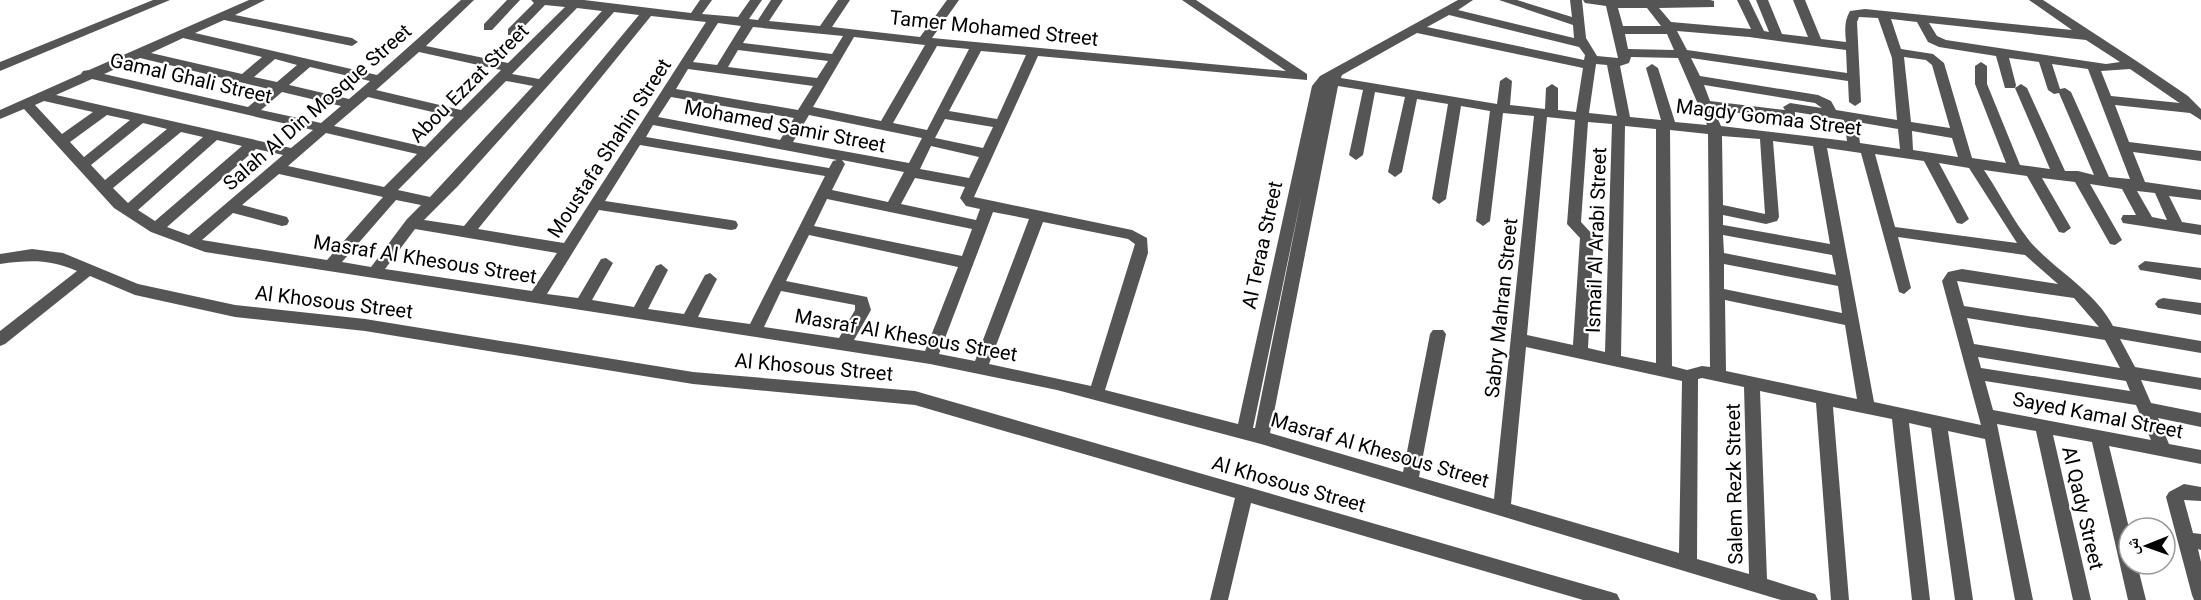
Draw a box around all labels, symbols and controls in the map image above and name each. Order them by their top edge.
street label: Tamer Mohamed Street [889,5,1099,51]
street label: Salah Al Din Mosque Street [218,19,416,195]
street label: Abou Ezzat Street [405,19,533,147]
street label: Gamal Ghali Street [108,48,274,108]
street label: Moustafa Shahin Street [542,54,676,242]
street label: Magdy Gomaa Street [1675,94,1863,140]
street label: Mohamed Samir Street [682,95,888,157]
street label: Ismail Al Arabi Street [1581,147,1611,333]
street label: Al Teraa Street [1237,179,1287,311]
street label: Sabry Mahran Street [1480,217,1522,399]
street label: Masraf Al Khesous Street [312,229,538,289]
street label: Al Khosous Street [254,280,414,324]
street label: Masraf Al Khesous Street [793,304,1019,366]
street label: Al Khosous Street [734,348,894,386]
street label: Sayed Kamal Street [2011,387,2185,443]
street label: Salem Rezk Street [1721,403,1747,565]
street label: Masraf Al Khesous Street [1268,407,1492,493]
street label: Al Qady Street [2057,444,2109,572]
street label: Al Khosous Street [1209,451,1369,517]
north arrow [2117,516,2177,576]
text: ش [2123,538,2142,555]

